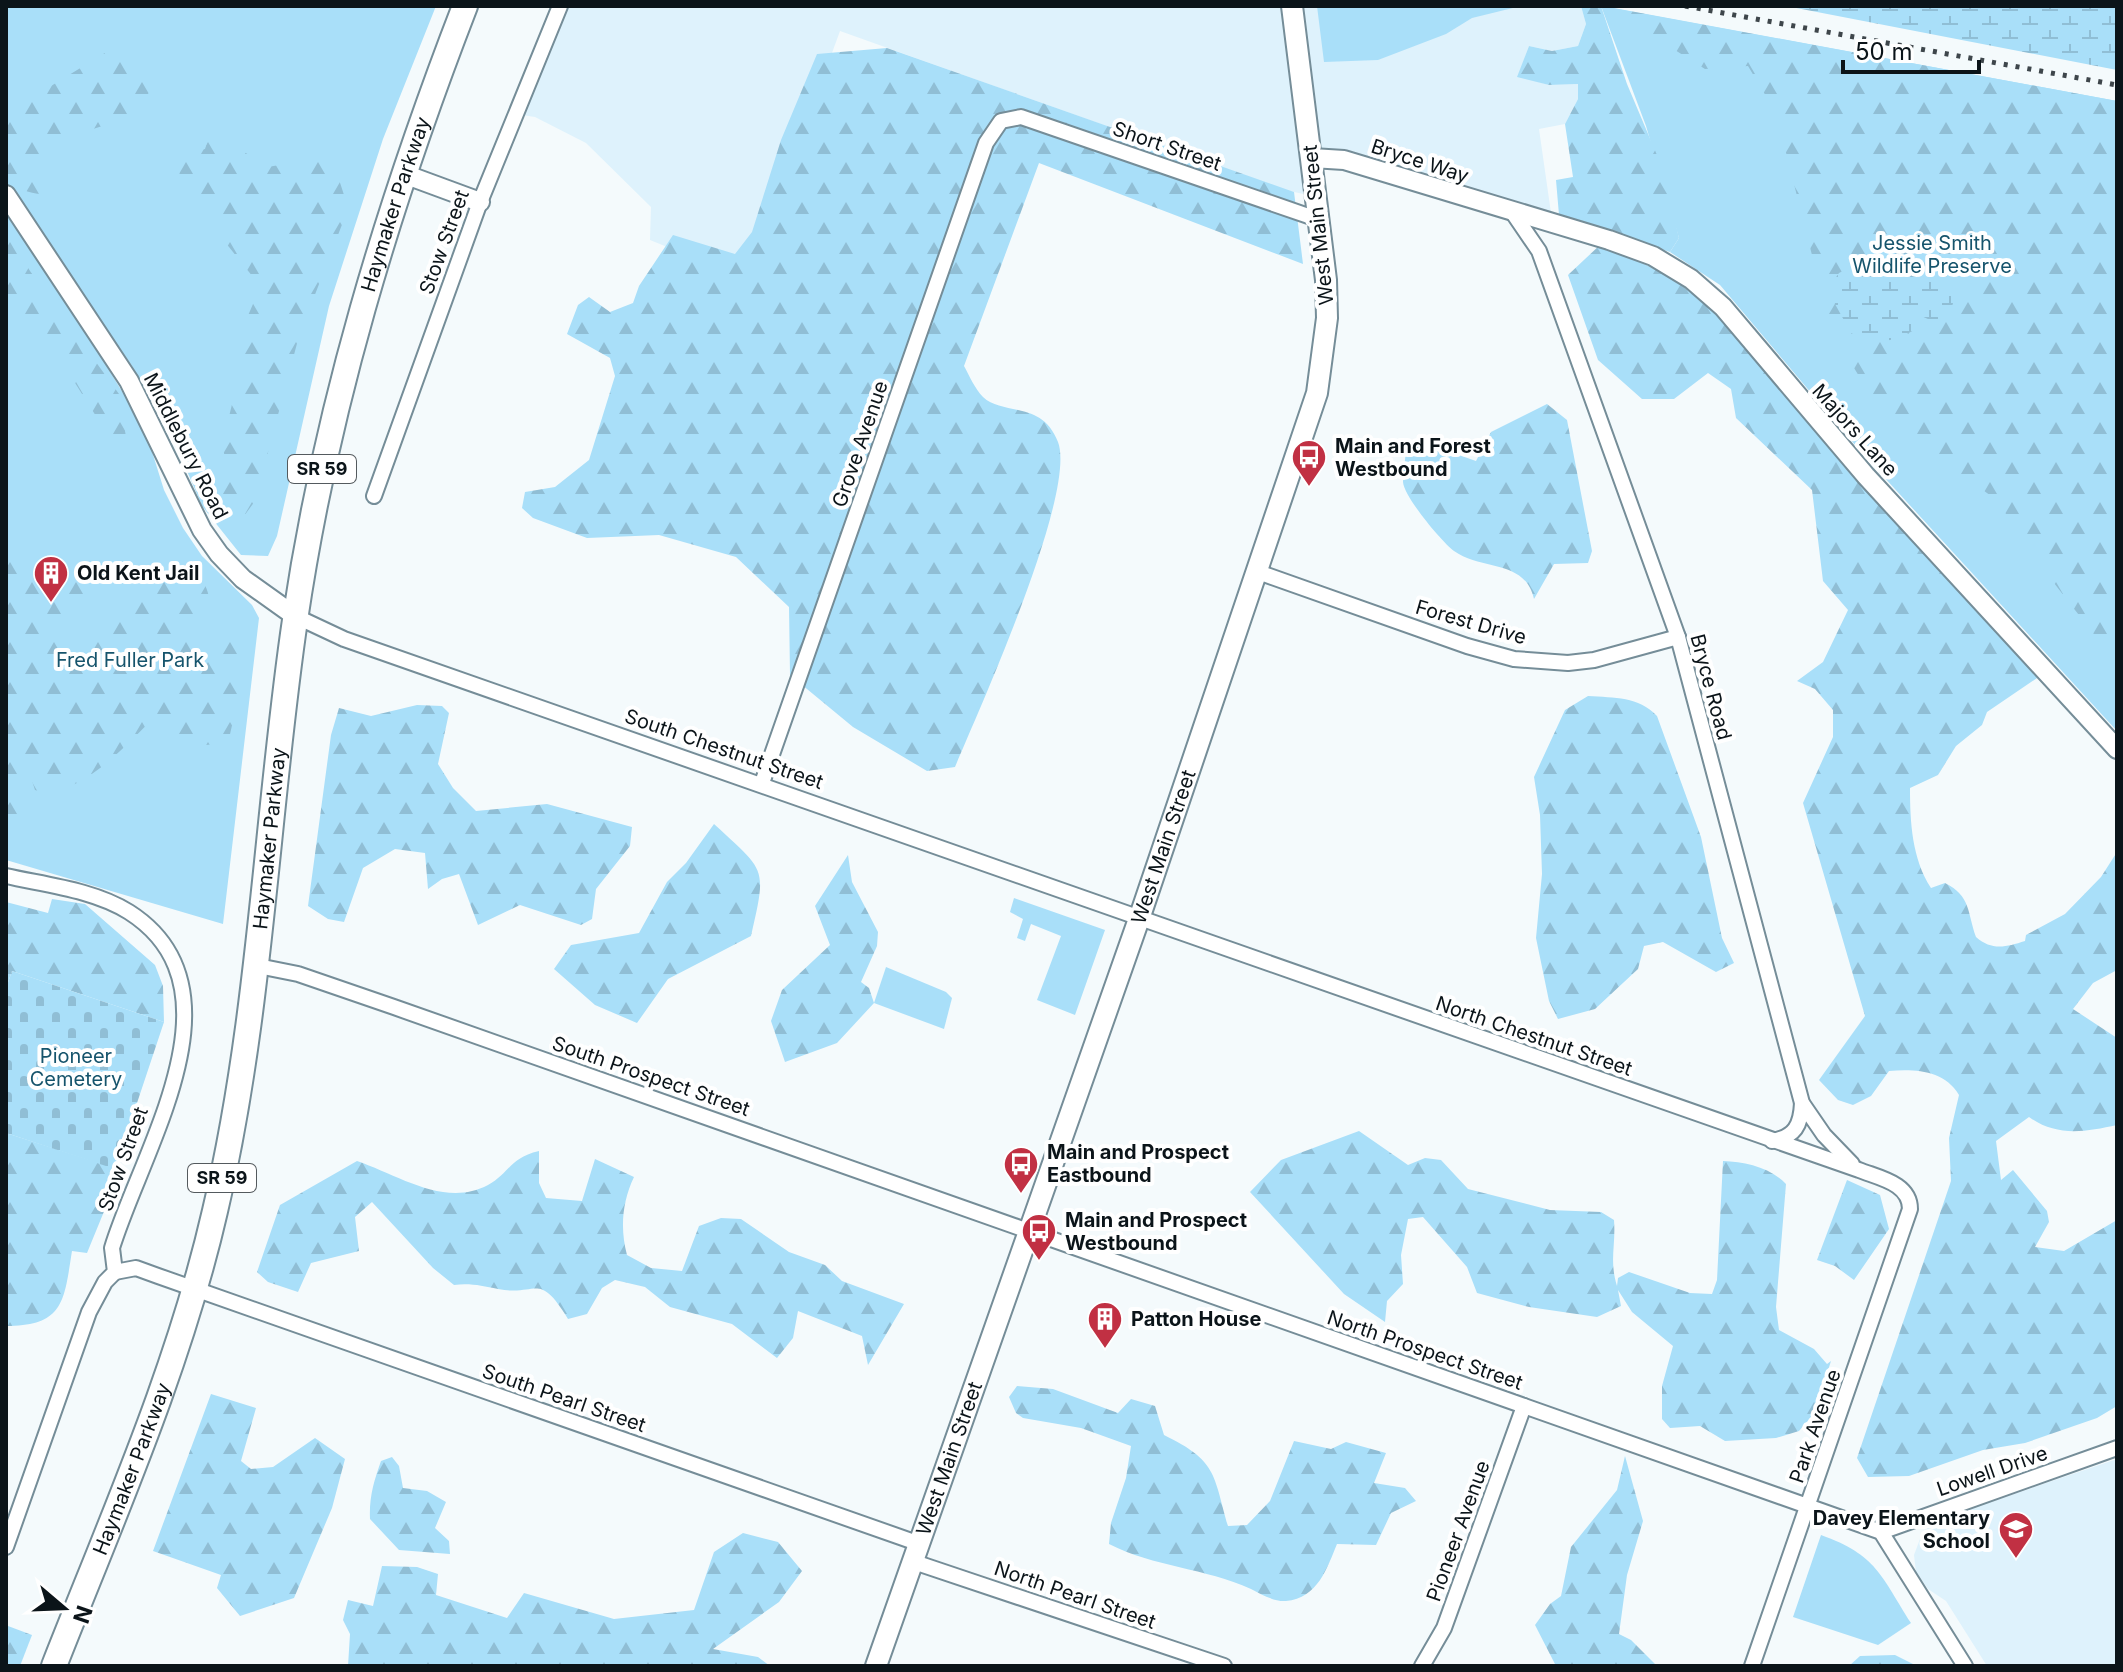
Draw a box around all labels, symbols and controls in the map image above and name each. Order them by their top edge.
scale bar [1843,24,1979,74]
text: 50 m [1855,37,1913,66]
street label: Haymaker Parkway [356,114,435,295]
street label: Short Street [1110,116,1225,176]
street label: Bryce Way [1368,134,1472,188]
street label: West Main Street [1298,143,1338,306]
street label: Stow Street [414,186,474,297]
park label: Jessie Smith Wildlife Preserve [1852,231,2012,278]
street label: Middlebury Road [139,369,233,523]
street label: Grove Avenue [827,378,893,510]
street label: Majors Lane [1807,379,1903,481]
place label: Main and Forest Westbound [1335,434,1491,481]
bus stop icon: Main and Forest Westbound [1290,438,1328,488]
road number: SR 59 [288,455,356,483]
building icon: Old Kent Jail [32,554,70,604]
place label: Old Kent Jail [77,561,199,585]
street label: Forest Drive [1413,595,1529,649]
street label: Bryce Road [1685,631,1737,743]
park label: Fred Fuller Park [56,648,204,672]
street label: South Chestnut Street [622,704,827,794]
street label: Haymaker Parkway [248,746,291,930]
street label: West Main Street [1126,766,1201,927]
street label: North Chestnut Street [1433,991,1636,1081]
street label: South Prospect Street [549,1031,753,1121]
park label: Pioneer Cemetery [30,1044,122,1091]
street label: Stow Street [93,1103,153,1214]
place label: Main and Prospect Eastbound [1047,1140,1229,1187]
bus stop icon: Main and Prospect Eastbound [1002,1145,1040,1195]
road number: SR 59 [188,1164,256,1192]
place label: Main and Prospect Westbound [1065,1208,1247,1255]
bus stop icon: Main and Prospect Westbound [1020,1212,1058,1262]
building icon: Patton House [1086,1300,1124,1350]
street label: North Prospect Street [1324,1305,1526,1395]
place label: Patton House [1131,1307,1261,1331]
street label: South Pearl Street [479,1359,649,1437]
street label: Park Avenue [1784,1366,1846,1486]
street label: West Main Street [911,1378,987,1538]
street label: Haymaker Parkway [88,1379,175,1558]
street label: Lowell Drive [1933,1441,2051,1501]
street label: Pioneer Avenue [1421,1457,1495,1605]
place label: Davey Elementary School [1813,1506,1990,1553]
school or university icon: Davey Elementary School [1997,1510,2035,1560]
street label: North Pearl Street [991,1556,1159,1634]
north arrow [24,1568,104,1648]
text: N [68,1602,98,1627]

